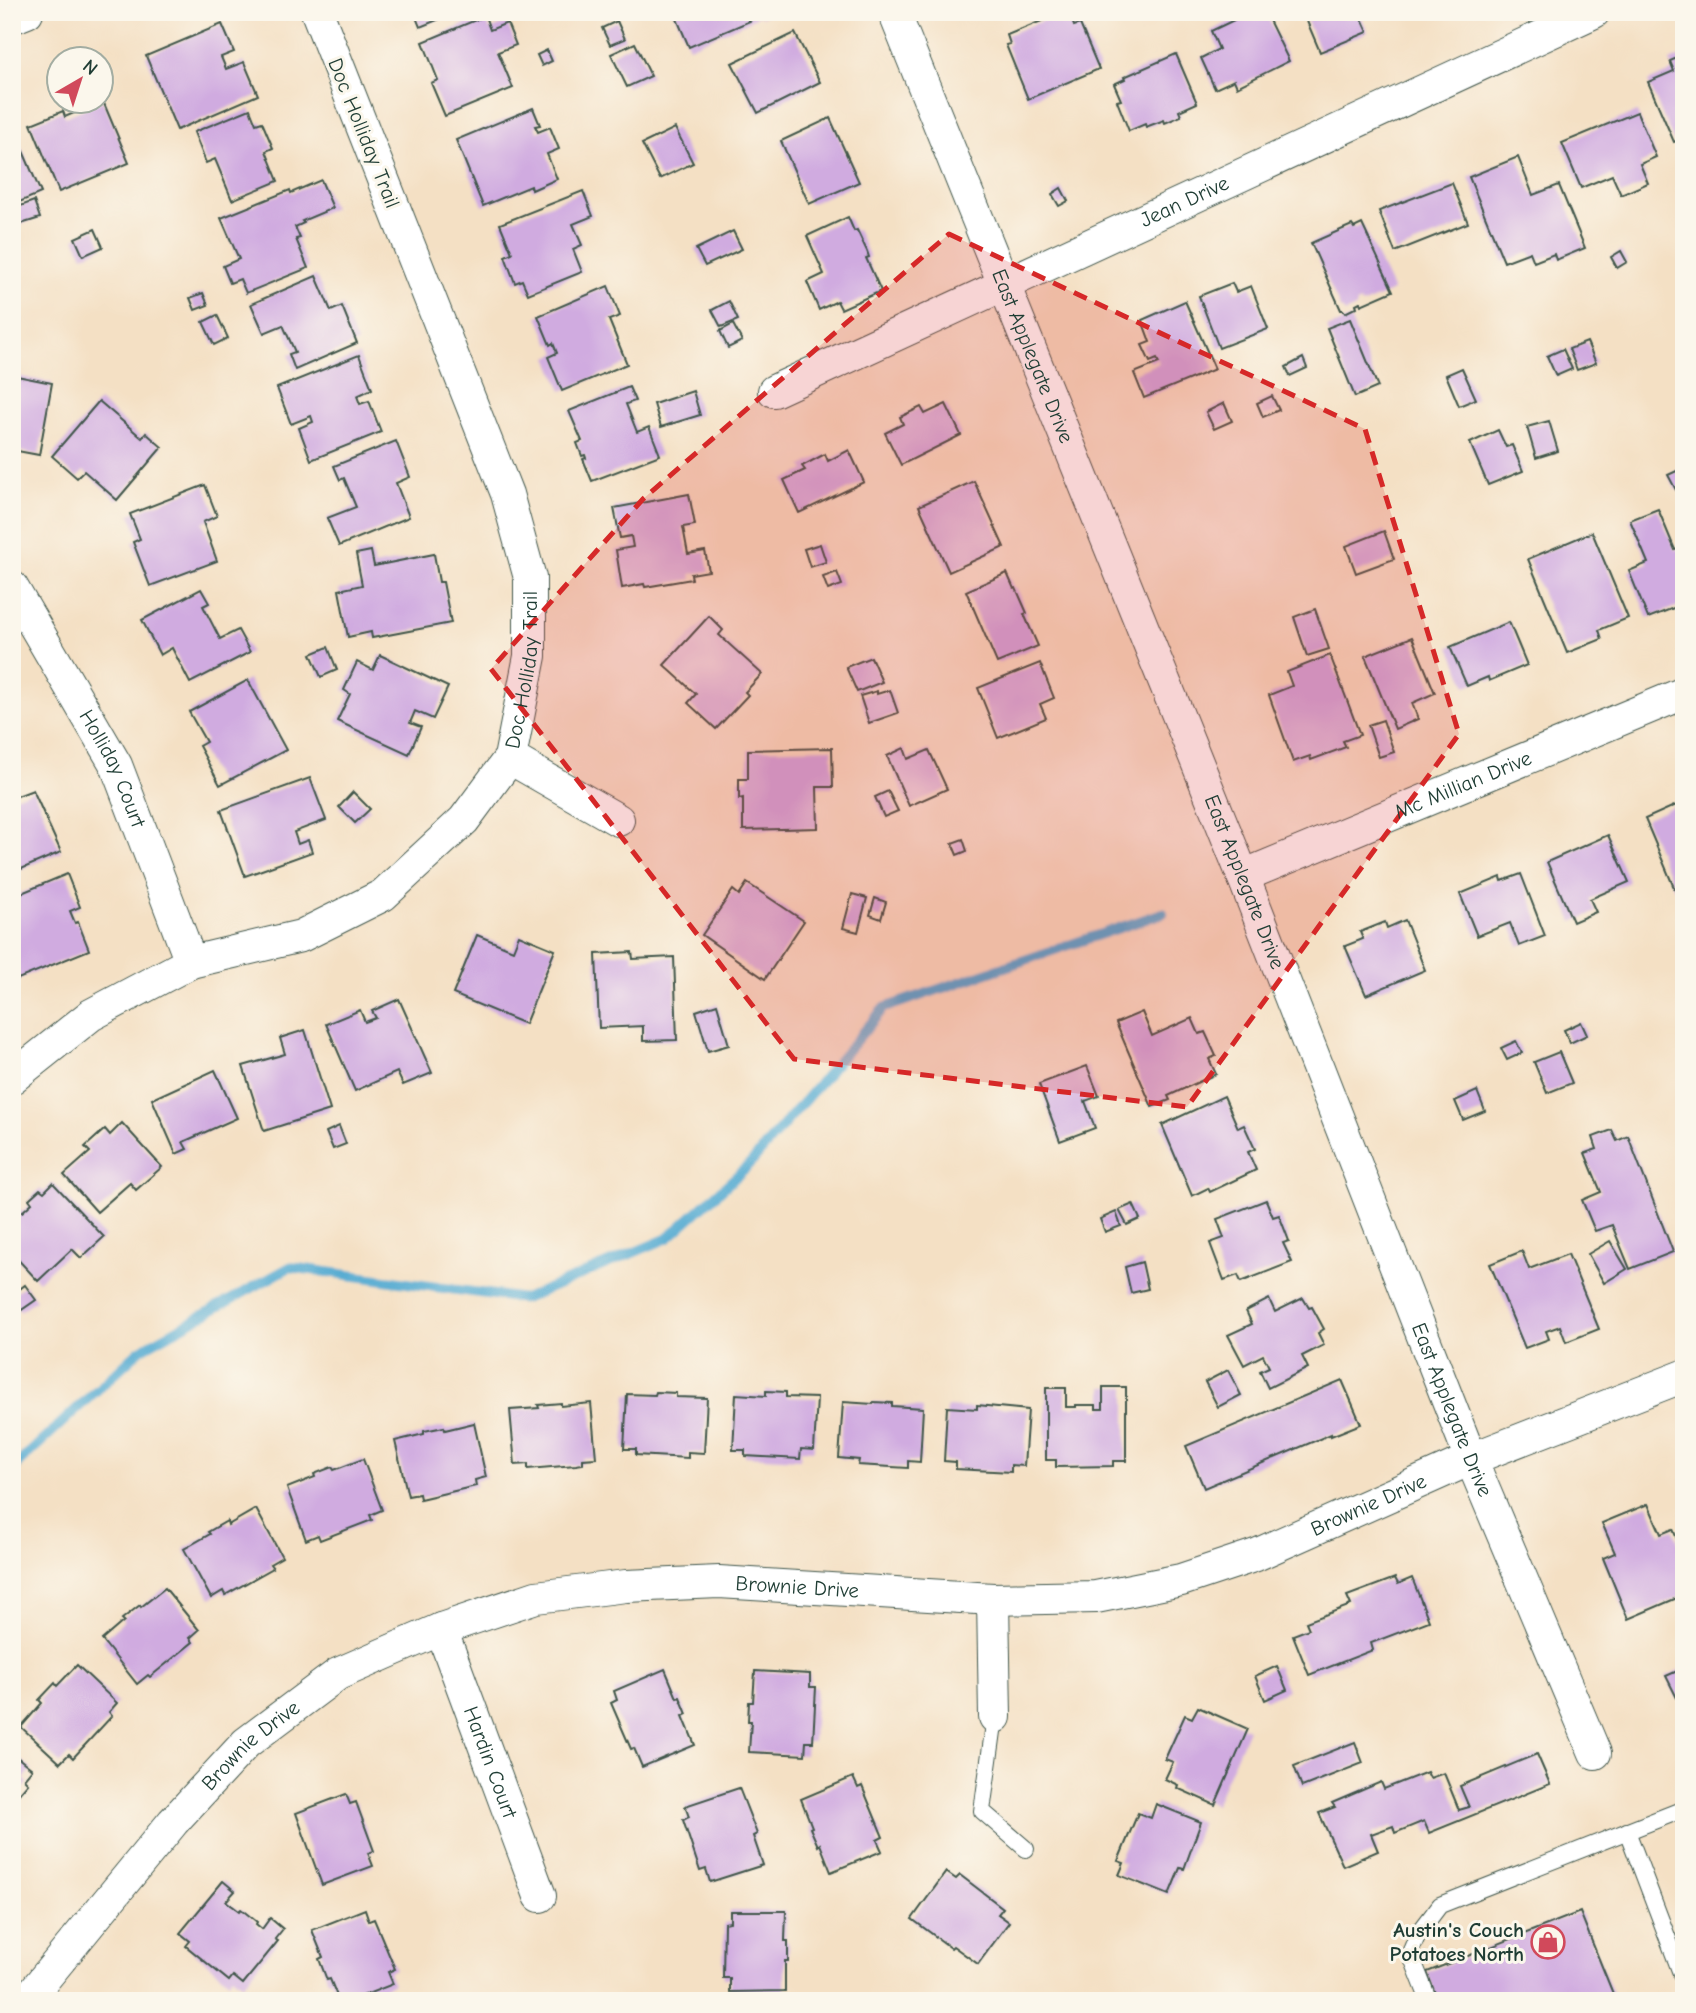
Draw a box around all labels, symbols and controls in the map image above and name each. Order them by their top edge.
north arrow [46,46,116,116]
text: N [78,55,102,80]
street label: Doc Holliday Trail [323,55,405,211]
street label: Jean Drive [1136,171,1232,232]
street label: East Applegate Drive [987,266,1079,446]
street label: Doc Holliday Trail [500,591,542,751]
street label: Holliday Court [74,705,151,832]
street label: Mc Millian Drive [1391,746,1535,824]
street label: East Applegate Drive [1200,791,1290,972]
street label: East Applegate Drive [1407,1319,1498,1500]
street label: Brownie Drive [1307,1469,1430,1541]
street label: Brownie Drive [735,1571,860,1603]
street label: Brownie Drive [196,1695,304,1795]
street label: Hardin Court [459,1703,522,1822]
place label: Austin's Couch Potatoes North [1390,1918,1524,1966]
shop icon: Austin's Couch Potatoes North [1529,1923,1567,1961]

